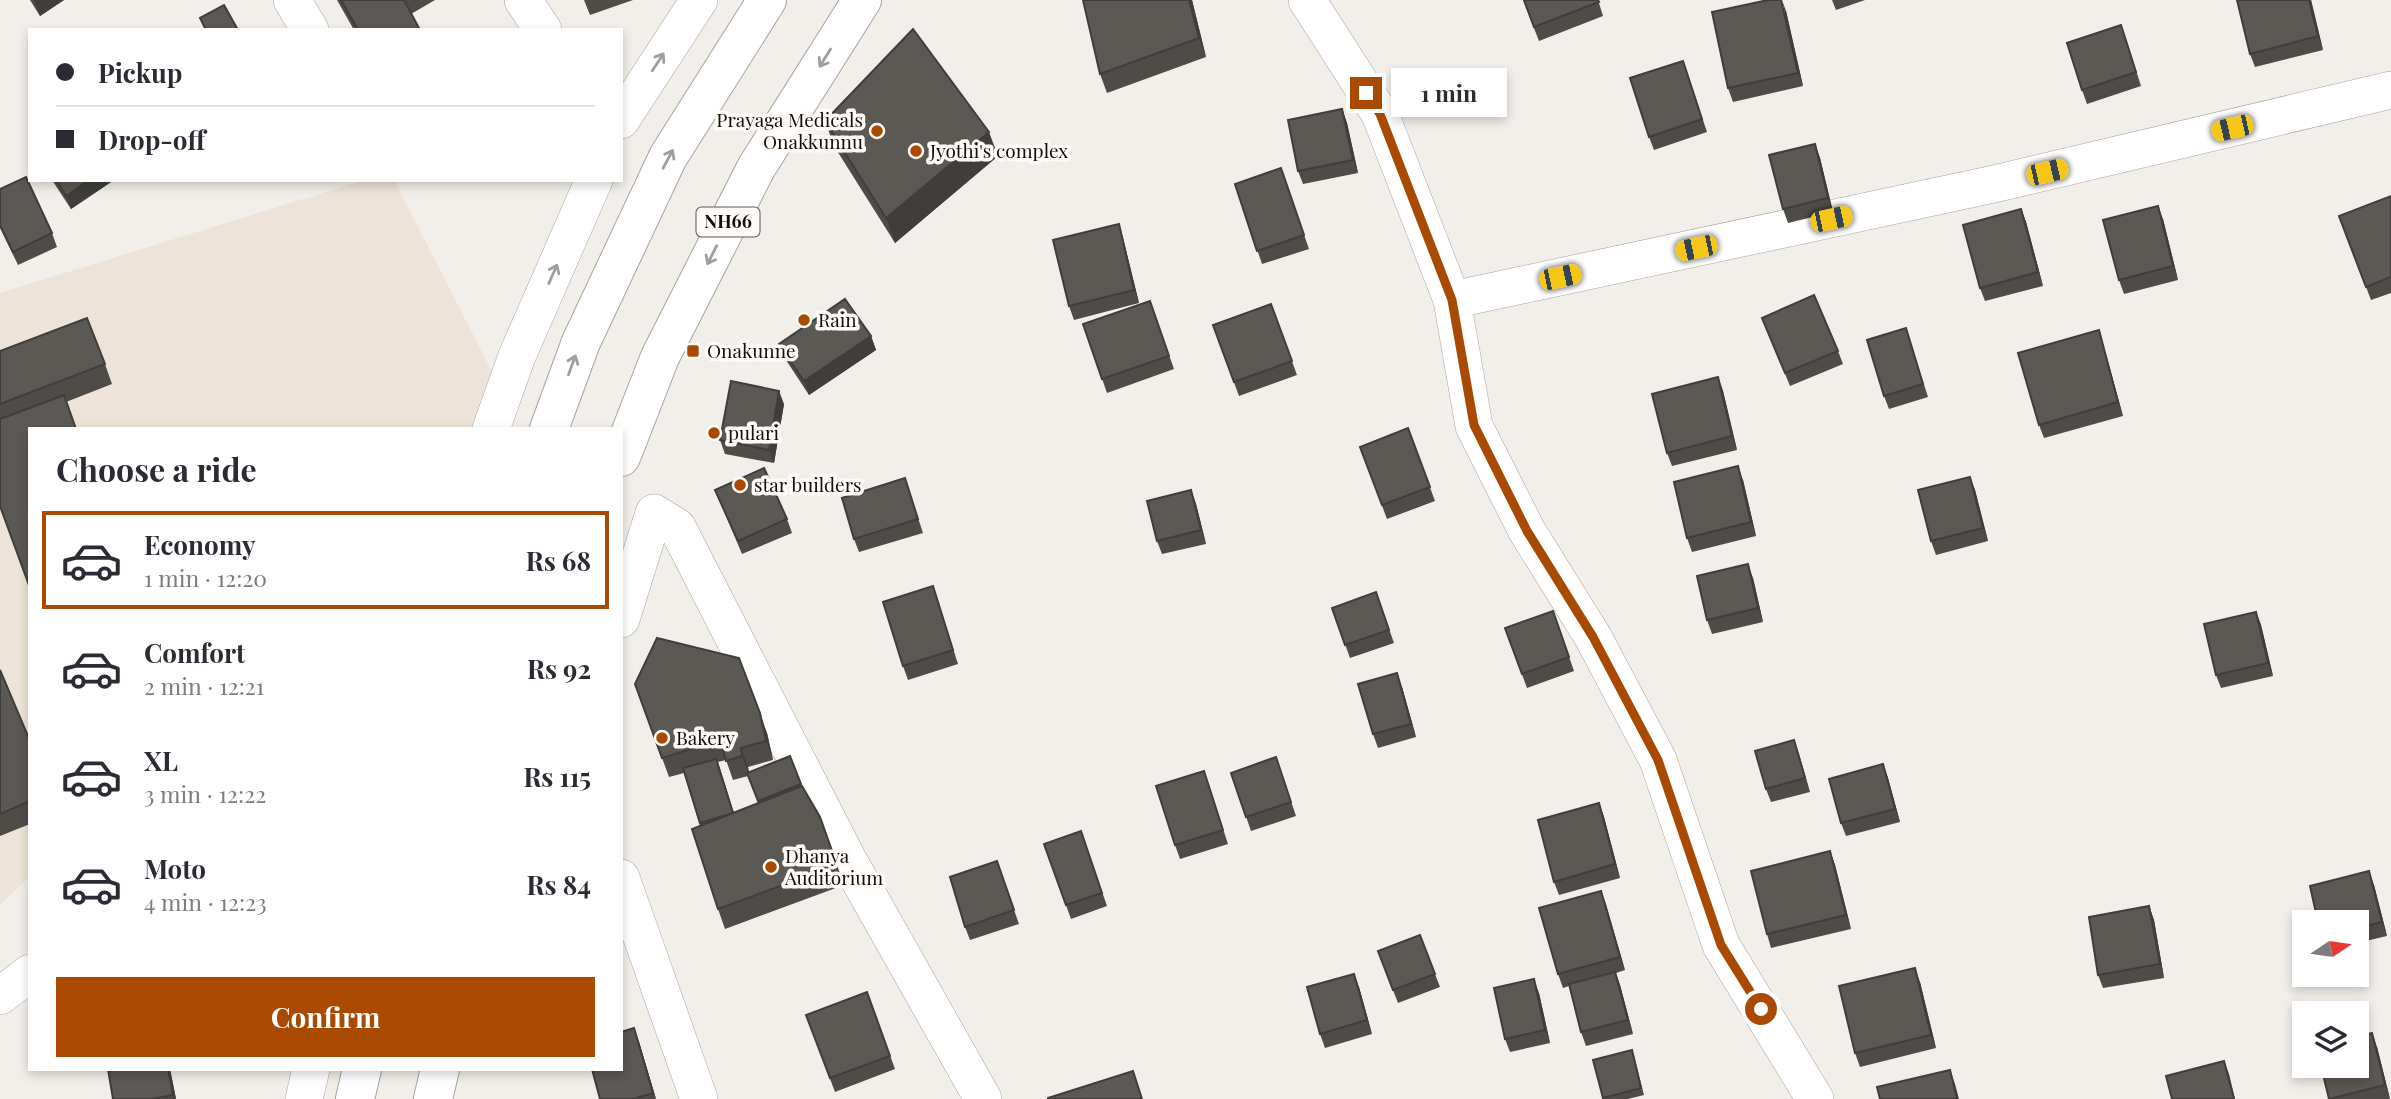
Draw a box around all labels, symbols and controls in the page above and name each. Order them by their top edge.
one-way arrow [818,47,832,67]
one-way arrow [652,53,666,73]
text: Pickup [98,55,182,90]
callout: 1 min [1390,68,1506,118]
route end [1350,77,1382,109]
text: 1 min [1421,77,1477,108]
place label: Prayaga Medicals Onakkunnu [716,106,863,154]
car [2210,113,2255,143]
text: Drop-off [98,122,205,157]
marker: Prayaga Medicals Onakkunnu [869,123,885,139]
place label: Jyothi's complex [929,137,1068,163]
marker: Jyothi's complex [908,143,924,159]
one-way arrow [661,149,675,169]
car [2025,157,2070,187]
car [1809,204,1854,234]
road number: NH66 [696,208,760,236]
car [1674,233,1719,263]
one-way arrow [704,244,718,265]
car [1538,262,1583,292]
one-way arrow [547,264,560,286]
place label: Rain [818,306,857,332]
marker: Rain [796,312,812,328]
place label: Onakunne [707,337,796,363]
marker: Onakunne [685,343,701,359]
one-way arrow [567,354,580,376]
place label: pulari [728,419,779,445]
marker: pulari [706,425,722,441]
text: Choose a ride [56,447,257,490]
place label: star builders [754,471,862,497]
marker: star builders [732,477,748,493]
text: Economy [144,527,255,562]
icon: car [60,529,123,592]
text: Rs 68 [526,543,591,578]
text: 1 min · 12:20 [144,562,267,593]
text: Comfort [144,635,245,670]
icon: car [60,637,123,700]
text: Rs 92 [527,651,591,686]
text: 2 min · 12:21 [144,670,264,701]
place label: Bakery [676,724,735,750]
marker: Bakery [654,730,670,746]
text: XL [144,743,178,778]
icon: car [60,745,123,808]
text: Rs 115 [523,759,591,794]
text: 3 min · 12:22 [144,778,266,809]
place label: Dhanya Auditorium [784,842,883,890]
text: Moto [144,851,206,886]
icon: car [60,853,123,916]
marker: Dhanya Auditorium [763,859,779,875]
text: Rs 84 [527,867,591,902]
text: 4 min · 12:23 [144,886,267,917]
north arrow [2292,910,2370,987]
map controls [2292,910,2369,1078]
button: Confirm [56,977,595,1057]
route start [1745,993,1777,1025]
button: layers [2292,1001,2369,1078]

